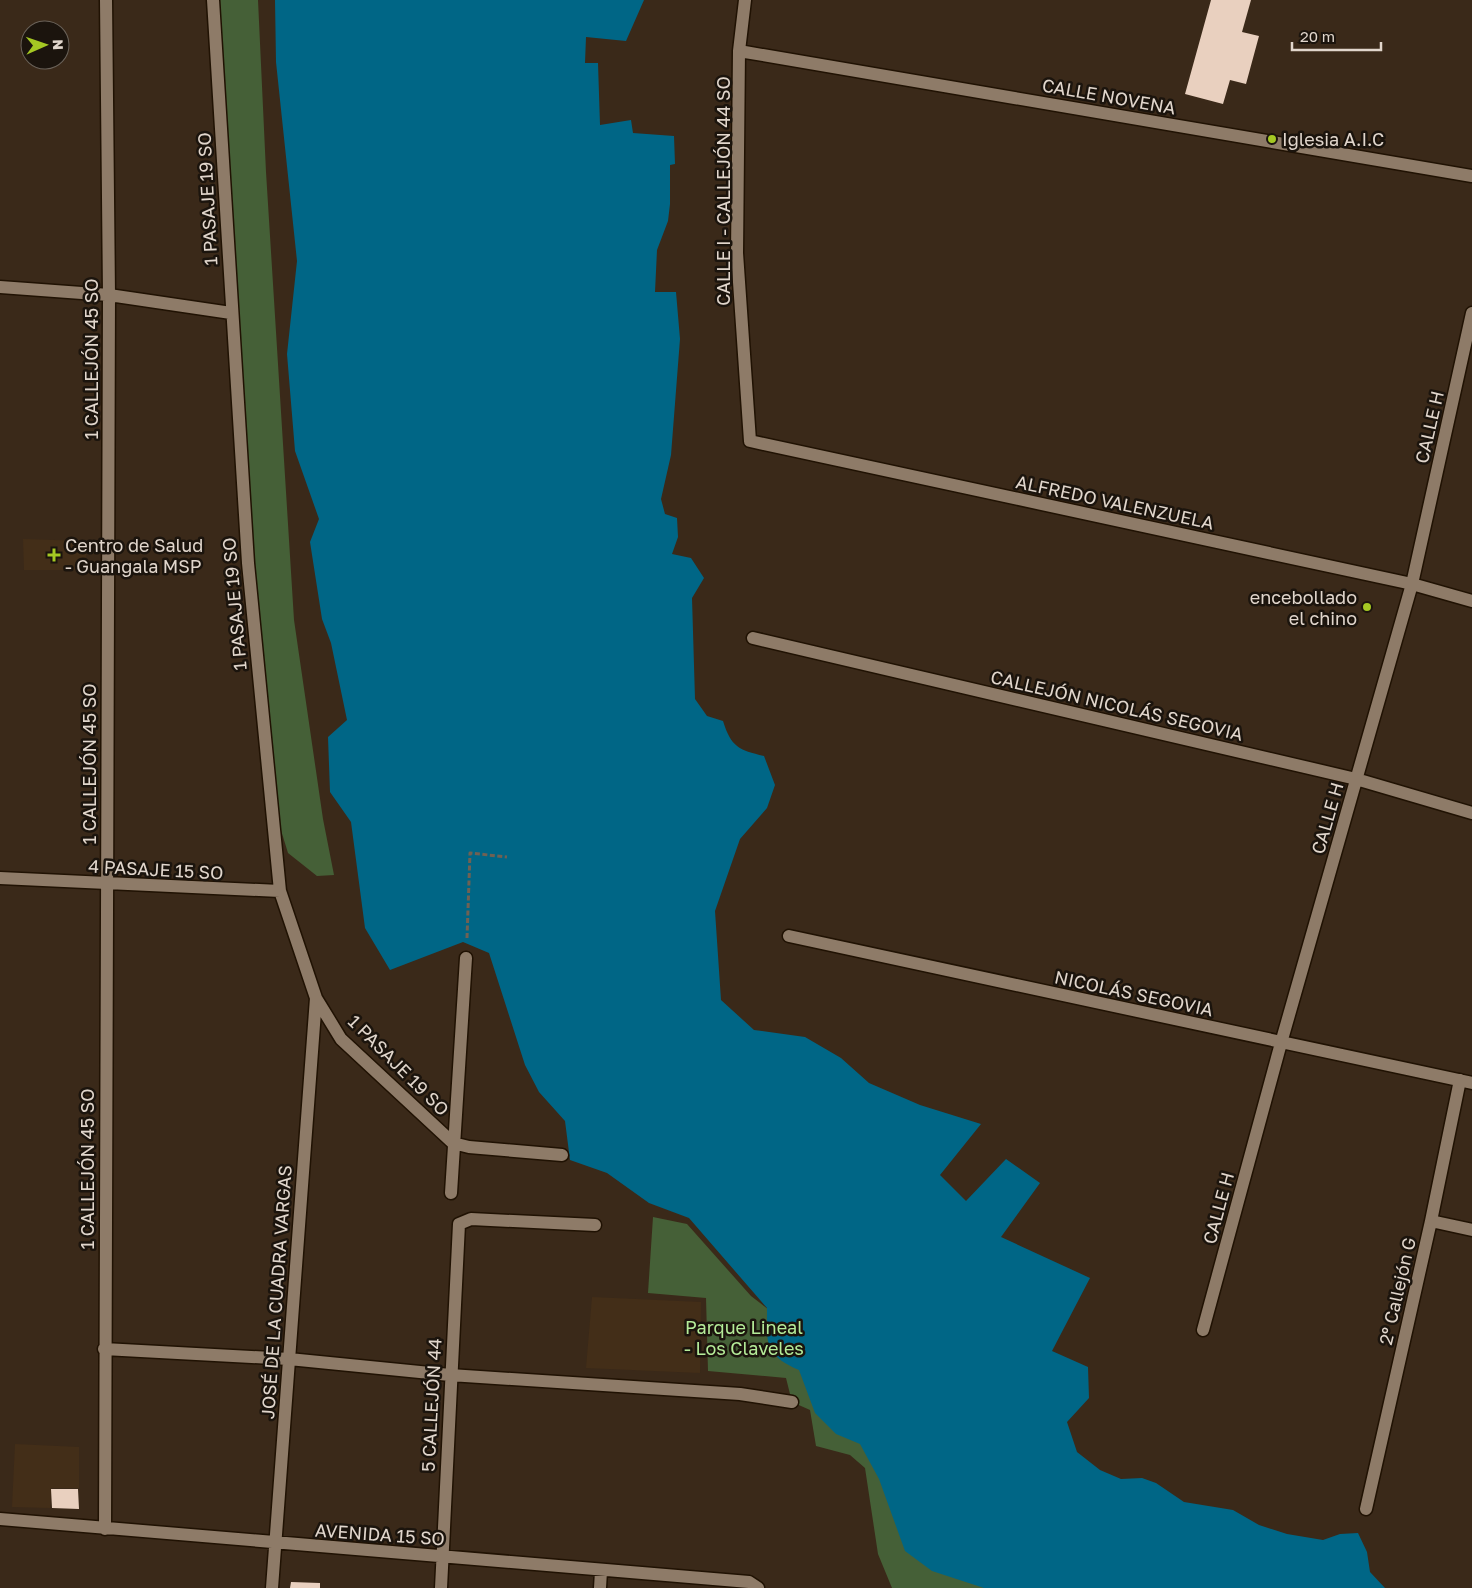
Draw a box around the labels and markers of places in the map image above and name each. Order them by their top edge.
place label: Iglesia A.I.C [1282,128,1384,150]
marker: Iglesia A.I.C [1266,133,1278,145]
place label: Centro de Salud - Guangala MSP [65,534,203,577]
marker: Centro de Salud - Guangala MSP [47,548,61,562]
place label: encebollado el chino [1250,586,1357,629]
marker: encebollado el chino [1361,601,1373,613]

